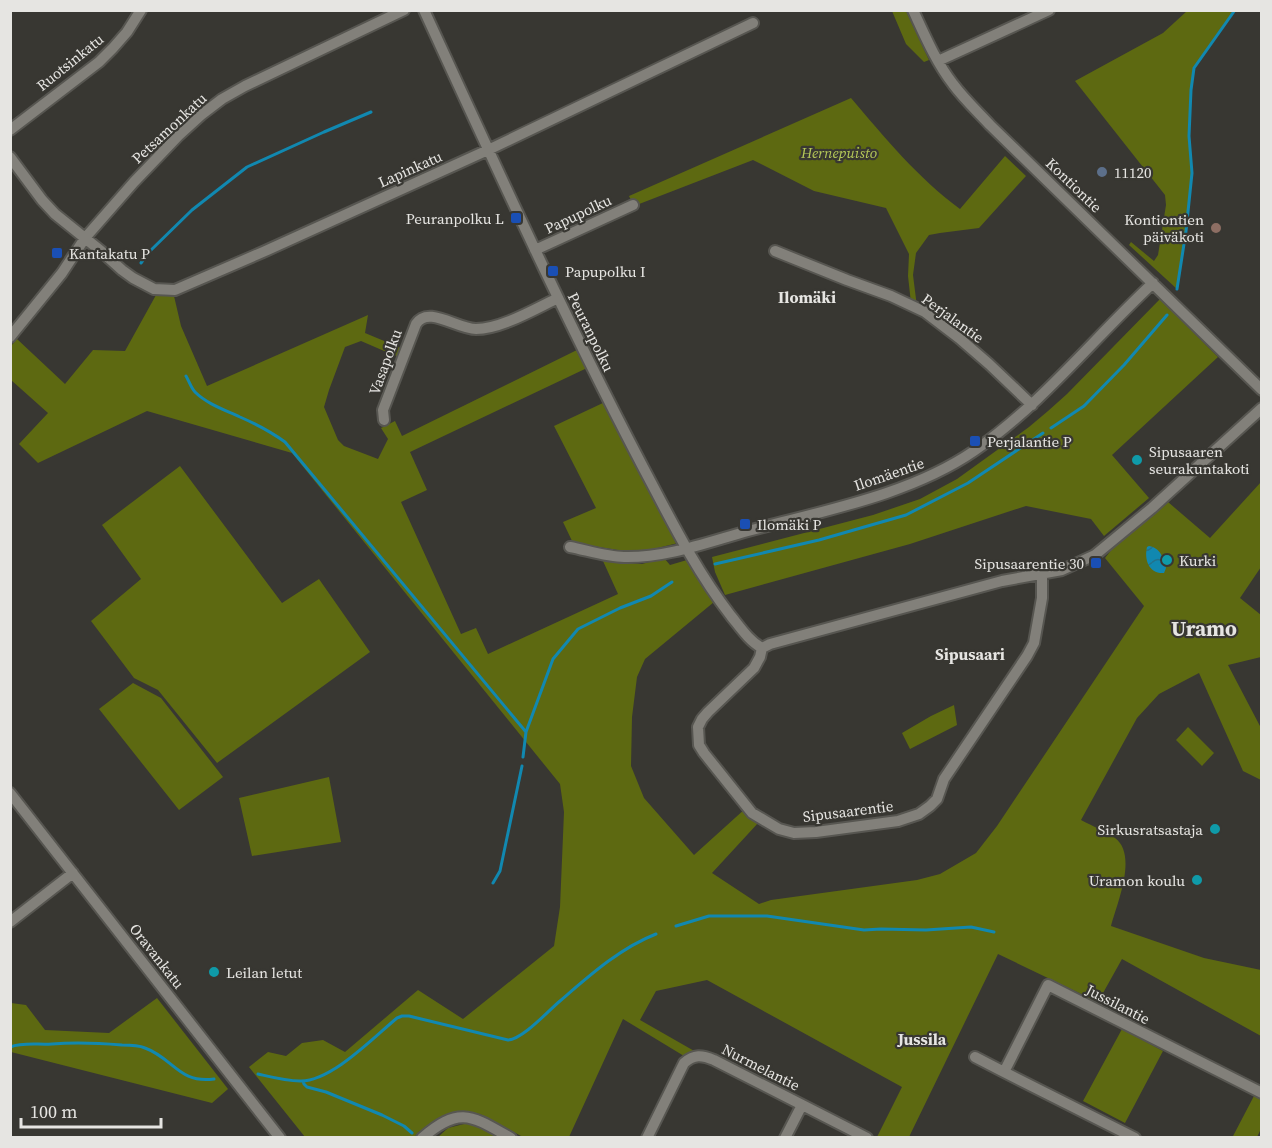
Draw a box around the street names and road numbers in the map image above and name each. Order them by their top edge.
street label: Ruotsinkatu [32,28,108,96]
street label: Petsamonkatu [127,88,211,168]
street label: Lapinkatu [375,145,446,192]
street label: Kontiontie [1041,153,1107,217]
street label: Papupolku [541,189,615,239]
street label: Perjalantie [918,288,989,348]
street label: Peuranpolku [563,289,619,375]
street label: Vasapolku [363,326,407,398]
street label: Ilomäentie [851,452,927,496]
street label: Sipusaarentie [802,795,895,827]
street label: Oravankatu [125,919,189,993]
street label: Jussilantie [1081,978,1154,1029]
street label: Nurmelantie [718,1038,804,1096]

